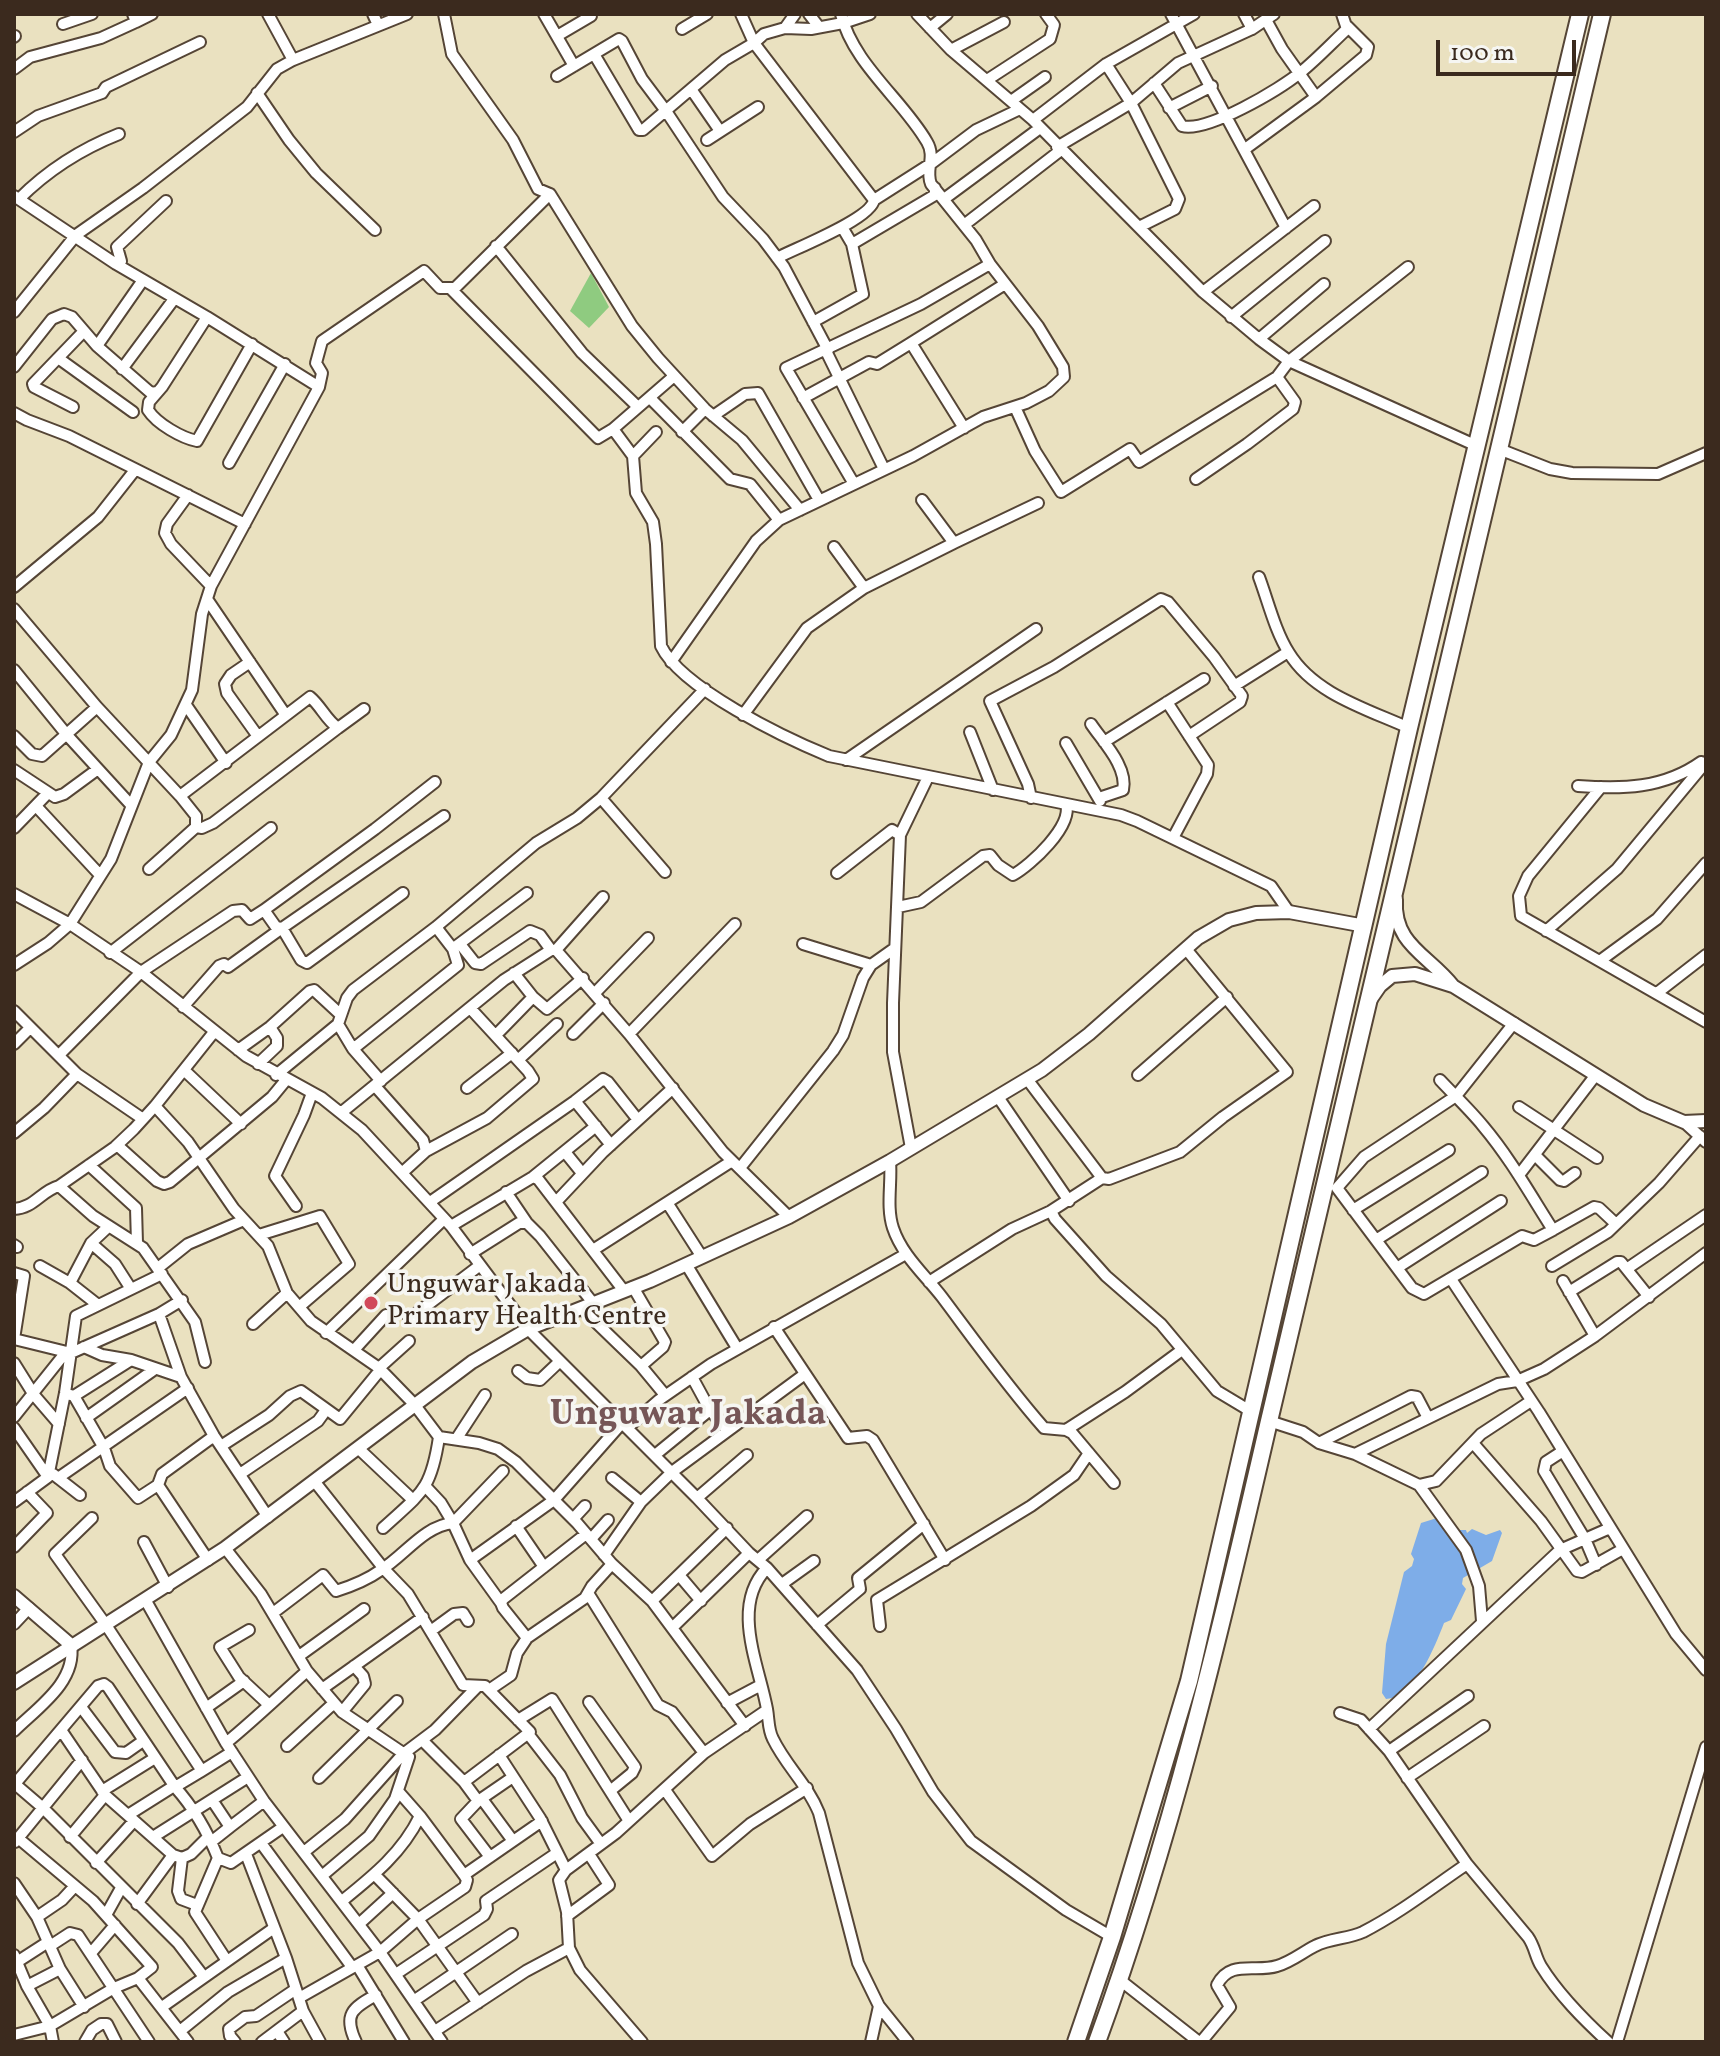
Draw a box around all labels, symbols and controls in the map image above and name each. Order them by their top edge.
scale bar [1440,24,1580,74]
text: 100 m [1450,37,1515,71]
place label: Unguwar Jakada Primary Health Centre [387,1270,667,1336]
marker: Unguwar Jakada Primary Health Centre [362,1294,380,1312]
district label: Unguwar Jakada [550,1395,826,1439]

